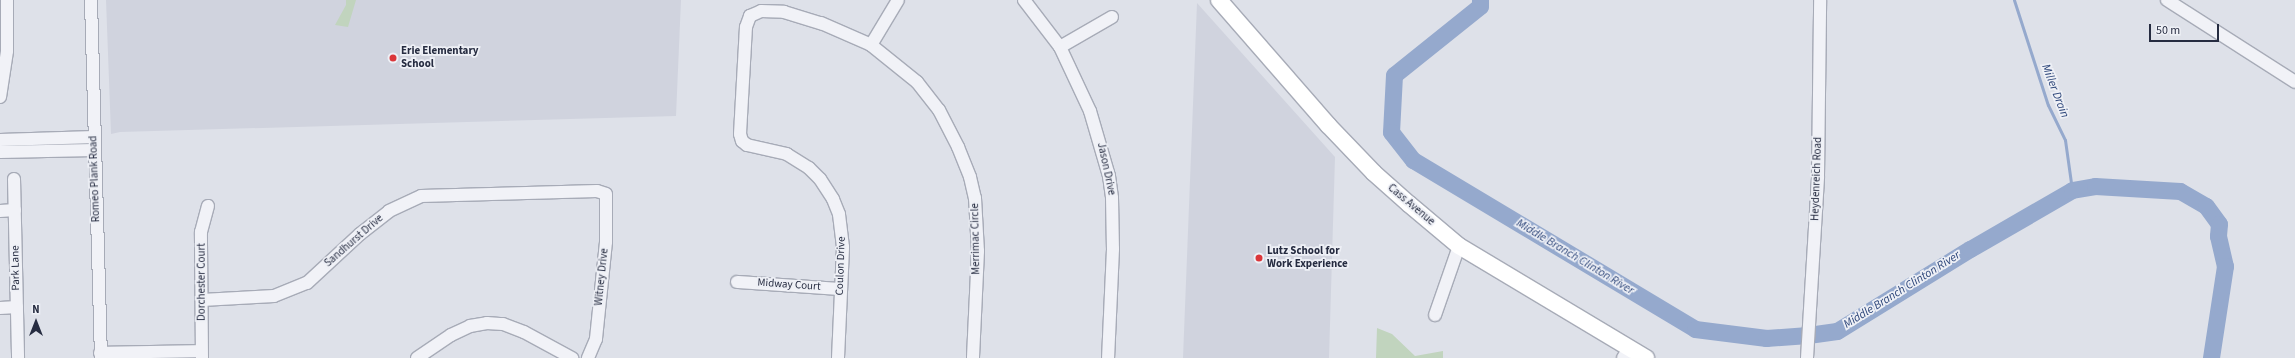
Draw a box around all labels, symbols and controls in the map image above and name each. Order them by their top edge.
scale bar [2151,16,2221,42]
text: 50 m [2156,22,2180,39]
place label: Erie Elementary School [401,45,479,71]
marker: Erie Elementary School [388,53,398,63]
water label: Miller Drain [2038,62,2072,120]
street label: Romeo Plank Road [87,135,103,223]
street label: Heydenreich Road [1809,137,1825,221]
street label: Jason Drive [1094,141,1118,197]
street label: Cass Avenue [1385,182,1437,228]
street label: Merrimac Circle [969,203,983,275]
street label: Sandhurst Drive [322,212,386,270]
water label: Middle Branch Clinton River [1514,216,1636,298]
street label: Coulon Drive [833,236,849,296]
street label: Dorchester Court [195,243,209,321]
street label: Park Lane [9,245,23,291]
place label: Lutz School for Work Experience [1267,245,1348,271]
street label: Witney Drive [592,248,612,306]
water label: Middle Branch Clinton River [1841,248,1963,332]
marker: Lutz School for Work Experience [1254,253,1264,263]
street label: Midway Court [757,276,821,294]
north arrow [16,302,56,342]
text: N [32,302,40,317]

